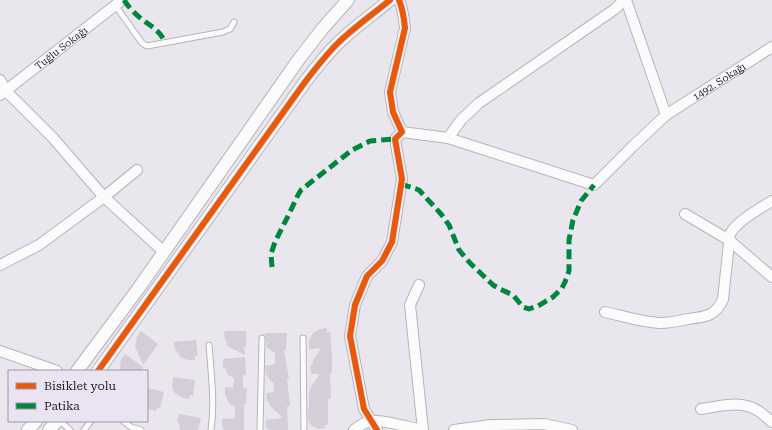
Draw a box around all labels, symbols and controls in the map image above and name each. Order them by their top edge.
street label: Tuğlu Sokağı [32,24,89,71]
street label: 1492. Sokağı [690,60,747,102]
legend [8,370,148,422]
text: Bisiklet yolu [44,379,116,393]
text: Patika [44,399,80,413]

